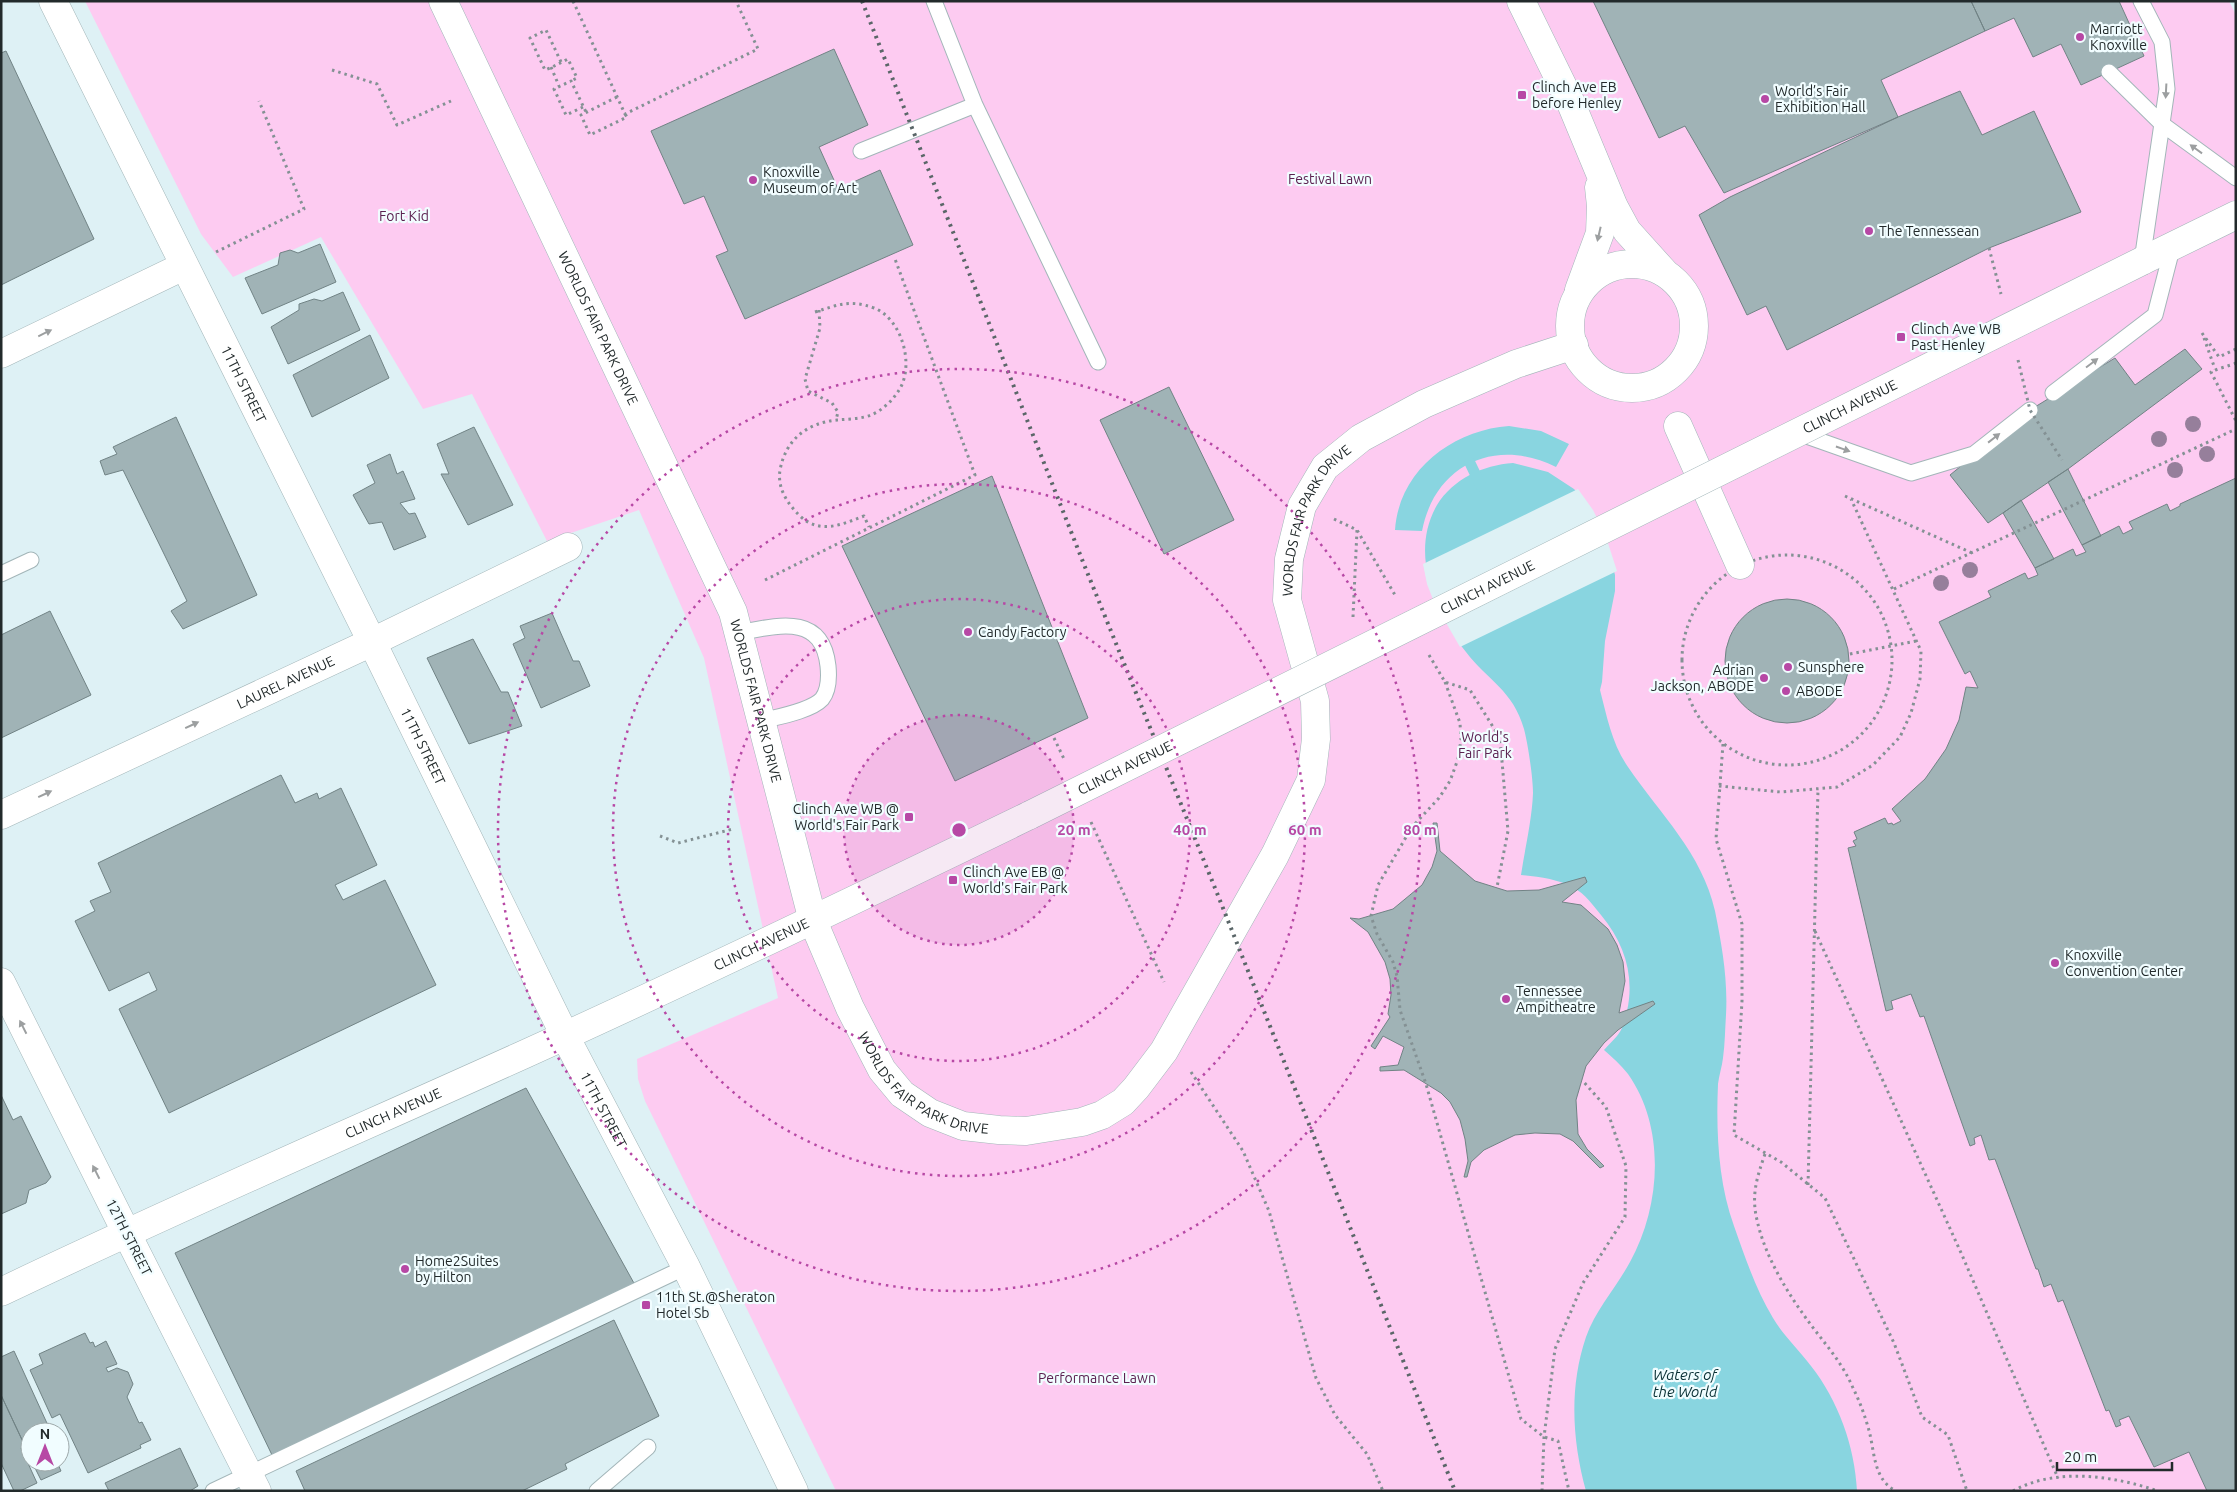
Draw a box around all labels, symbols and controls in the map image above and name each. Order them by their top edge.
place label: Marriott Knoxville [2090,21,2147,53]
marker: Marriott Knoxville [2074,31,2086,43]
place label: Clinch Ave EB before Henley [1532,79,1622,111]
place label: World’s Fair Exhibition Hall [1775,83,1866,115]
one-way arrow [2162,83,2170,99]
marker: Clinch Ave EB before Henley [1516,89,1528,101]
marker: World’s Fair Exhibition Hall [1759,93,1771,105]
one-way arrow [2189,144,2203,154]
place label: Knoxville Museum of Art [763,164,857,196]
park label: Festival Lawn [1288,171,1372,187]
marker: Knoxville Museum of Art [747,174,759,186]
park label: Fort Kid [379,208,429,224]
place label: The Tennessean [1879,223,1979,239]
marker: The Tennessean [1863,225,1875,237]
one-way arrow [1595,227,1603,242]
street label: WORLDS FAIR PARK DRIVE [555,249,642,408]
place label: Clinch Ave WB Past Henley [1911,321,2001,353]
one-way arrow [38,329,52,337]
marker: Clinch Ave WB Past Henley [1895,331,1907,343]
street label: 11TH STREET [218,343,270,426]
one-way arrow [2085,358,2098,369]
street label: CLINCH AVENUE [1800,376,1900,437]
one-way arrow [1987,433,2000,444]
street label: WORLDS FAIR PARK DRIVE [1279,441,1354,597]
one-way arrow [1836,446,1851,453]
street label: CLINCH AVENUE [1438,557,1537,617]
street label: WORLDS FAIR PARK DRIVE [727,617,785,784]
place label: Candy Factory [978,624,1067,640]
marker: Candy Factory [962,626,974,638]
street label: LAUREL AVENUE [234,653,337,712]
place label: Sunsphere [1798,659,1864,675]
marker: Sunsphere [1782,661,1794,673]
place label: Adrian Jackson, ABODE [1651,662,1754,694]
marker: Adrian Jackson, ABODE [1758,672,1770,684]
place label: ABODE [1796,683,1843,699]
marker: ABODE [1780,685,1792,697]
street label: 11TH STREET [397,705,449,788]
one-way arrow [185,721,200,729]
park label: World's Fair Park [1458,729,1512,761]
street label: CLINCH AVENUE [1075,737,1175,798]
one-way arrow [38,790,52,798]
place label: Clinch Ave WB @ World's Fair Park [793,801,899,833]
marker: Clinch Ave WB @ World's Fair Park [903,811,915,823]
centre of rings [950,821,968,839]
text: 20 m [1057,821,1091,838]
text: 40 m [1173,821,1207,838]
text: 60 m [1288,821,1322,838]
text: 80 m [1403,821,1437,838]
place label: Clinch Ave EB @ World's Fair Park [963,864,1068,896]
marker: Clinch Ave EB @ World's Fair Park [947,874,959,886]
street label: CLINCH AVENUE [711,915,812,974]
place label: Knoxville Convention Center [2065,947,2184,979]
marker: Knoxville Convention Center [2049,957,2061,969]
place label: Tennessee Ampitheatre [1516,983,1596,1015]
marker: Tennessee Ampitheatre [1500,993,1512,1005]
one-way arrow [19,1020,27,1034]
street label: WORLDS FAIR PARK DRIVE [856,1029,990,1137]
street label: 11TH STREET [577,1069,630,1151]
street label: CLINCH AVENUE [343,1085,444,1141]
one-way arrow [92,1165,100,1179]
street label: 12TH STREET [103,1196,155,1278]
place label: Home2Suites by Hilton [415,1253,499,1285]
marker: Home2Suites by Hilton [399,1263,411,1275]
place label: 11th St.@Sheraton Hotel Sb [656,1289,775,1321]
marker: 11th St.@Sheraton Hotel Sb [640,1299,652,1311]
water label: Waters of the World [1653,1366,1719,1400]
park label: Performance Lawn [1038,1370,1156,1386]
north arrow [20,1422,70,1472]
text: N [40,1426,50,1442]
scale bar [2057,1440,2172,1472]
text: 20 m [2064,1448,2097,1465]

